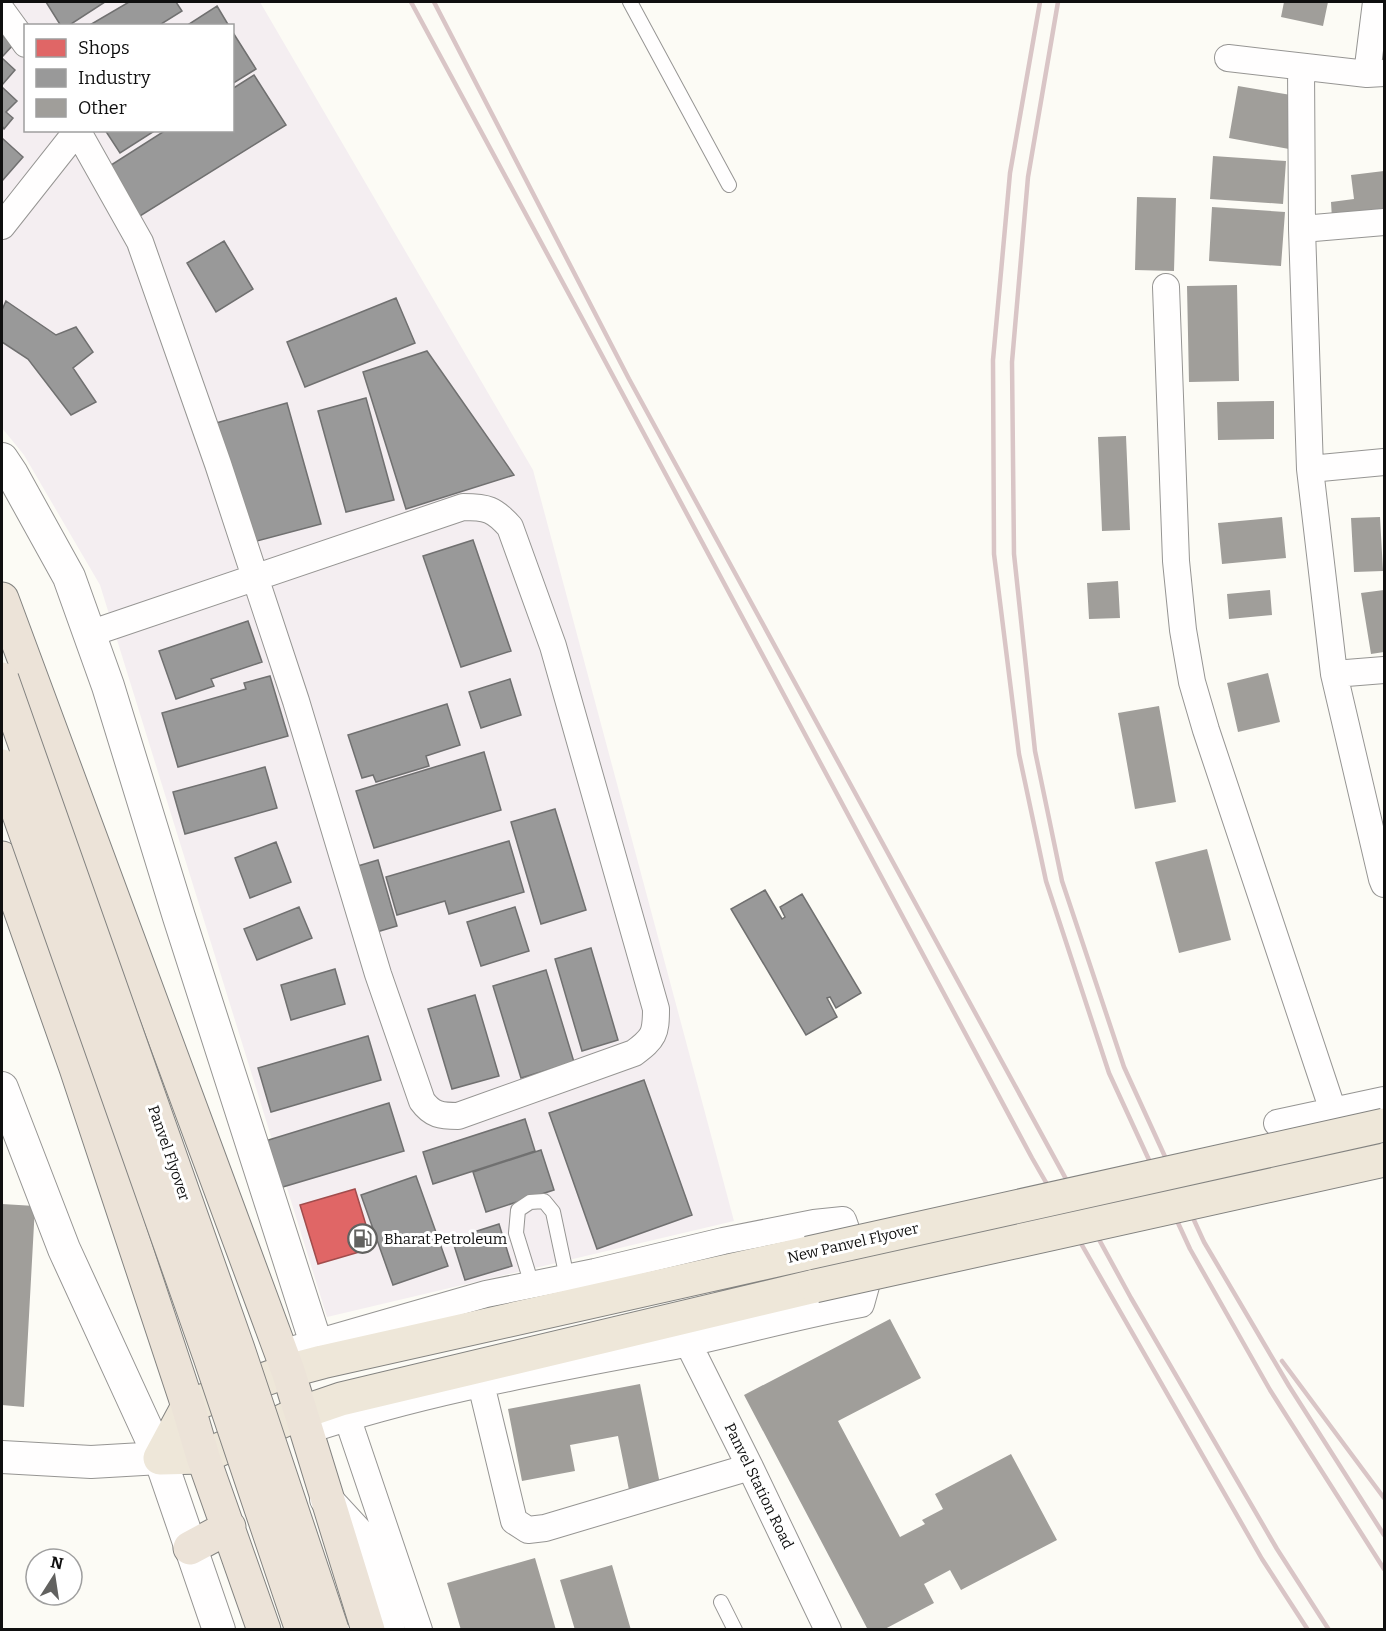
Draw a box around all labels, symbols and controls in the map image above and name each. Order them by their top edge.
legend [24,24,234,132]
text: Shops [78,37,130,59]
text: Industry [78,67,151,89]
text: Other [78,97,127,119]
street label: Panvel Flyover [144,1103,194,1203]
street label: New Panvel Flyover [786,1219,921,1267]
fuel station icon: Bharat Petroleum [347,1223,379,1255]
place label: Bharat Petroleum [384,1230,508,1248]
street label: Panvel Station Road [721,1420,797,1552]
north arrow [24,1547,84,1607]
text: N [49,1552,65,1573]

